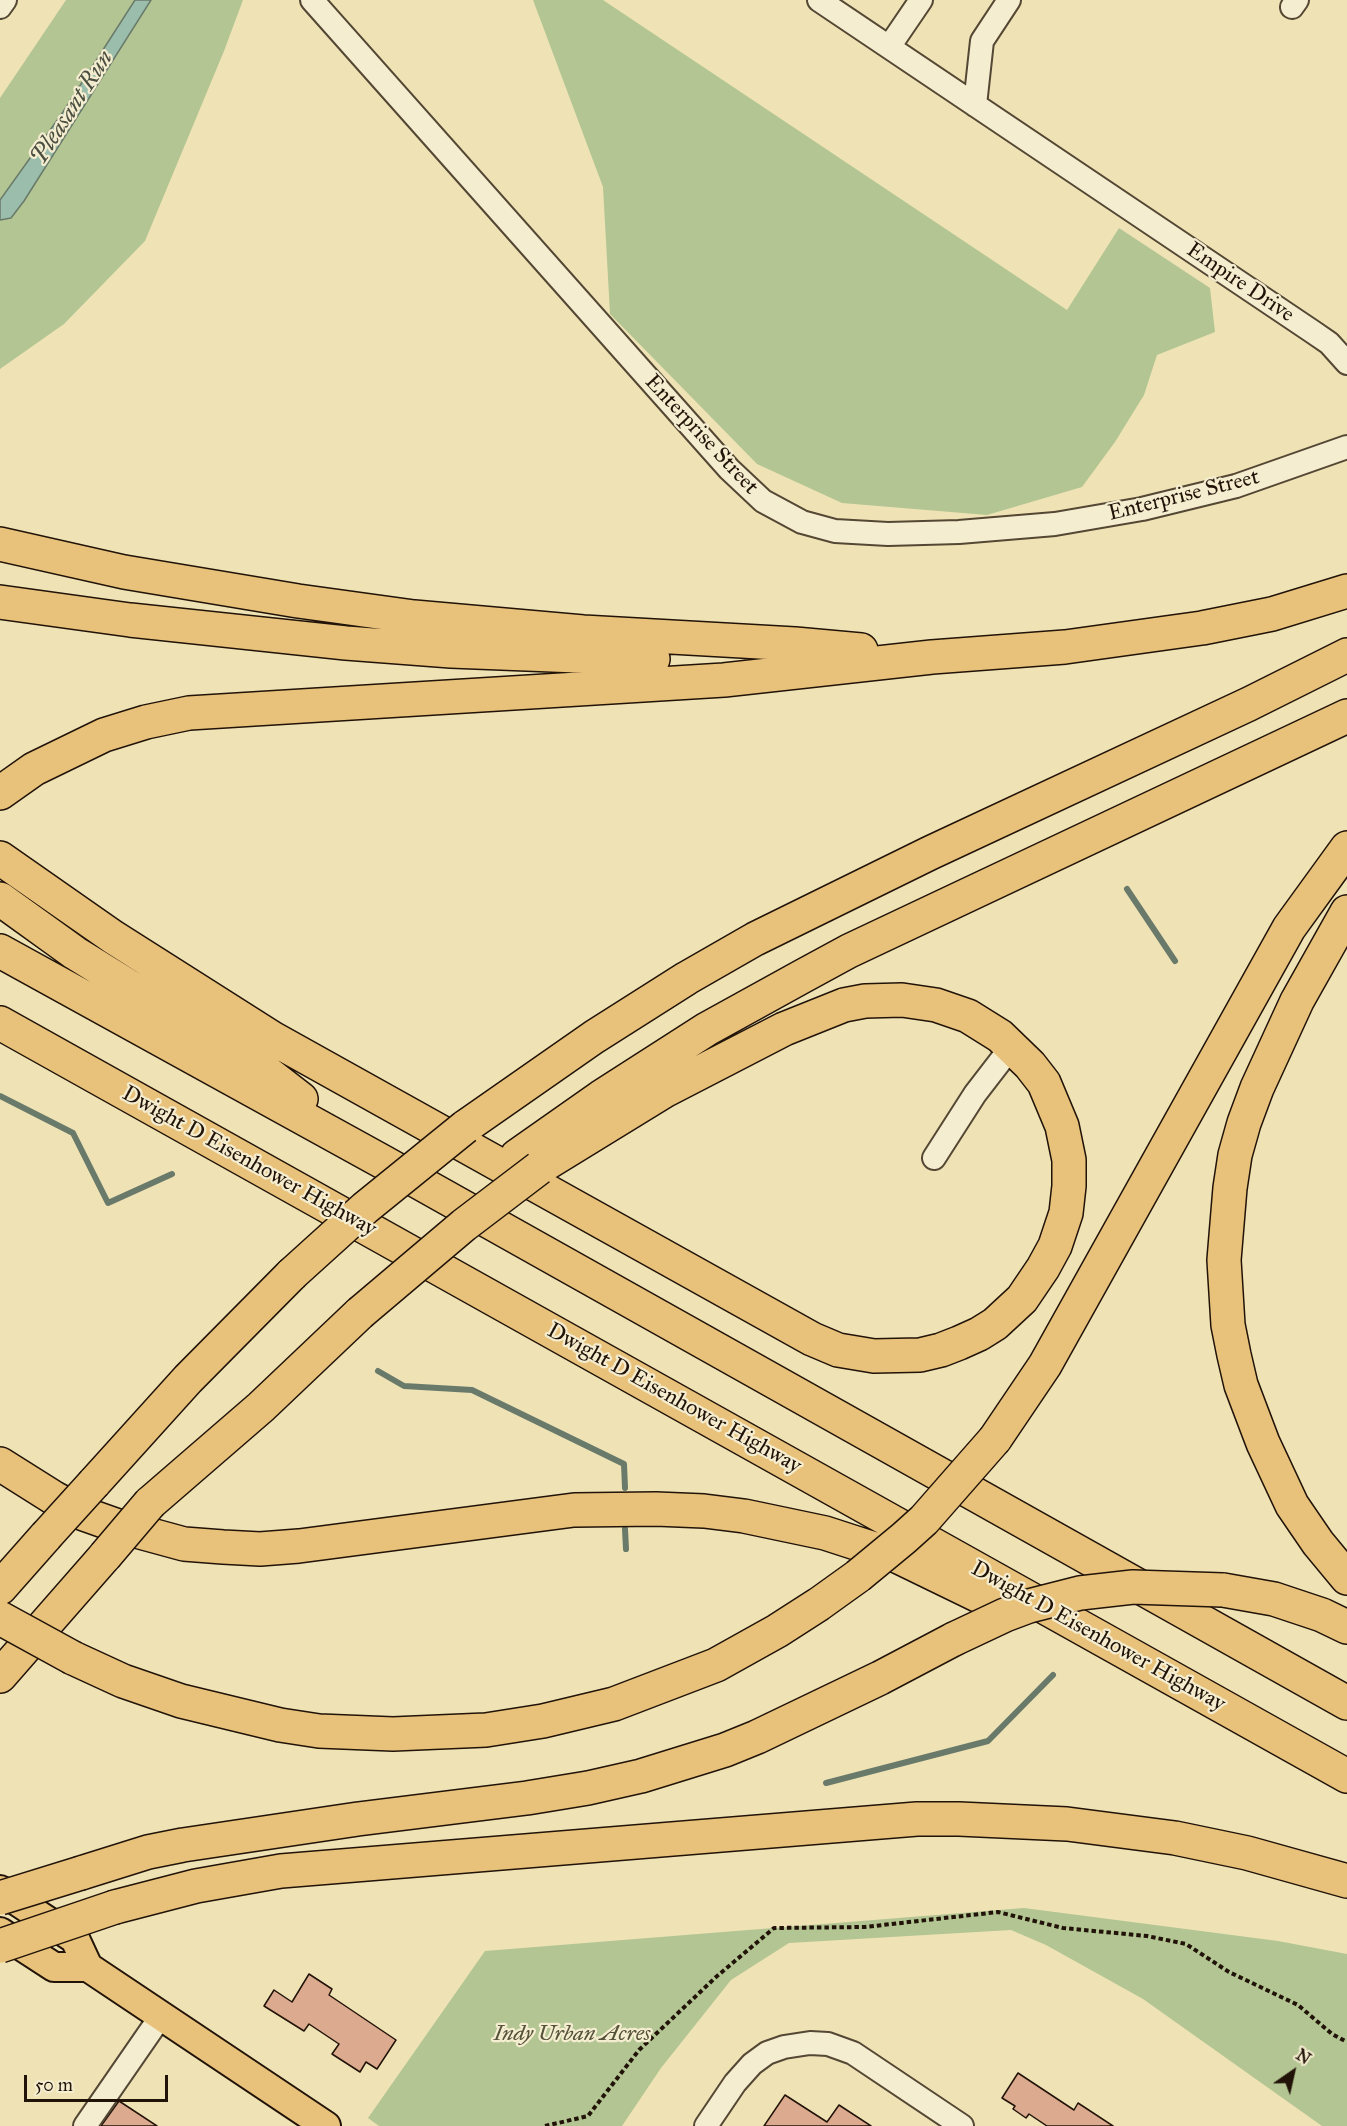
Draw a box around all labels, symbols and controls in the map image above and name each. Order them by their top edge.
water label: Pleasant Run [26,46,120,170]
street label: Empire Drive [1181,237,1299,329]
street label: Enterprise Street [639,369,763,501]
street label: Enterprise Street [1106,464,1262,528]
street label: Dwight D Eisenhower Highway [117,1081,381,1243]
street label: Dwight D Eisenhower Highway [542,1318,806,1480]
street label: Dwight D Eisenhower Highway [966,1556,1230,1718]
park label: Indy Urban Acres [494,2022,650,2048]
north arrow [1263,2042,1323,2102]
text: N [1292,2045,1314,2068]
scale bar [27,2063,171,2101]
text: 50 m [35,2074,73,2096]

